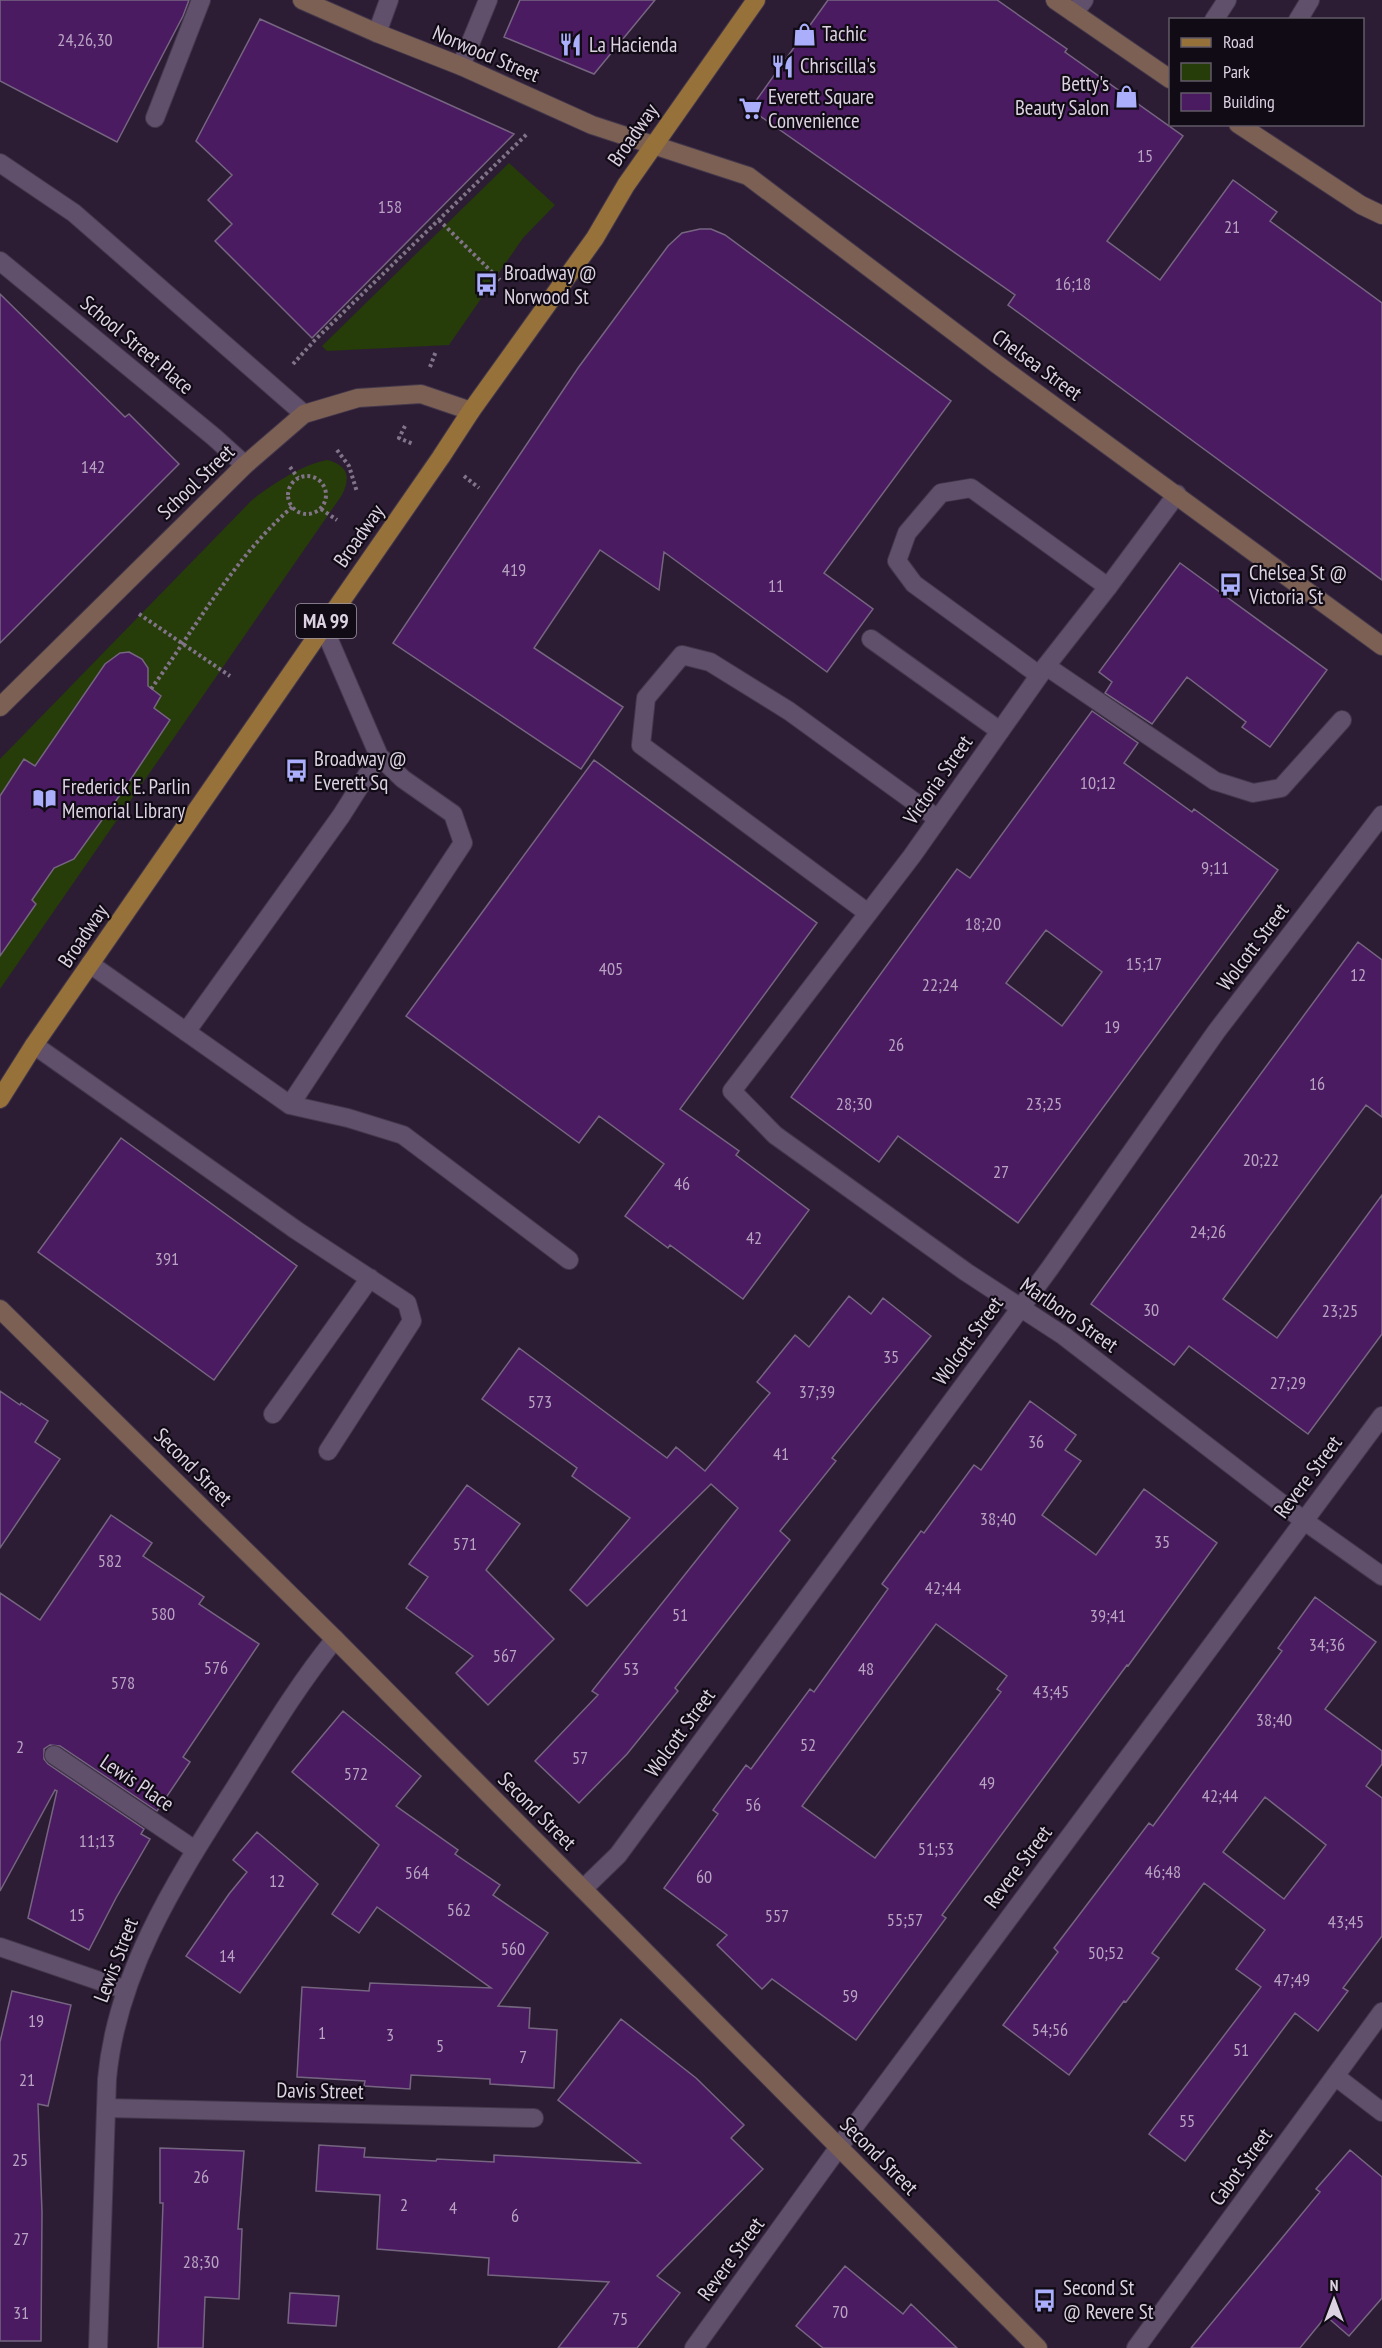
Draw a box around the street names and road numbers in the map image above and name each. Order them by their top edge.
street label: Norwood Street [429,19,544,88]
street label: Broadway [601,98,664,171]
street label: School Street Place [75,289,199,400]
street label: Chelsea Street [987,323,1088,406]
street label: School Street [152,438,240,525]
street label: Broadway [327,499,390,572]
road number: MA 99 [296,604,356,638]
street label: Victoria Street [896,730,978,830]
street label: Wolcott Street [1211,897,1295,996]
street label: Broadway [52,899,114,973]
street label: Marlboro Street [1015,1271,1124,1358]
street label: Wolcott Street [926,1291,1009,1390]
street label: Second Street [148,1422,238,1512]
street label: Revere Street [1268,1430,1348,1523]
street label: Wolcott Street [638,1683,721,1782]
street label: Lewis Place [95,1748,179,1817]
street label: Second Street [492,1766,582,1856]
street label: Revere Street [978,1820,1058,1913]
street label: Lewis Street [87,1914,144,2006]
street label: Davis Street [276,2076,364,2105]
street label: Second Street [834,2111,924,2201]
street label: Cabot Street [1203,2122,1278,2211]
street label: Revere Street [691,2211,770,2306]

